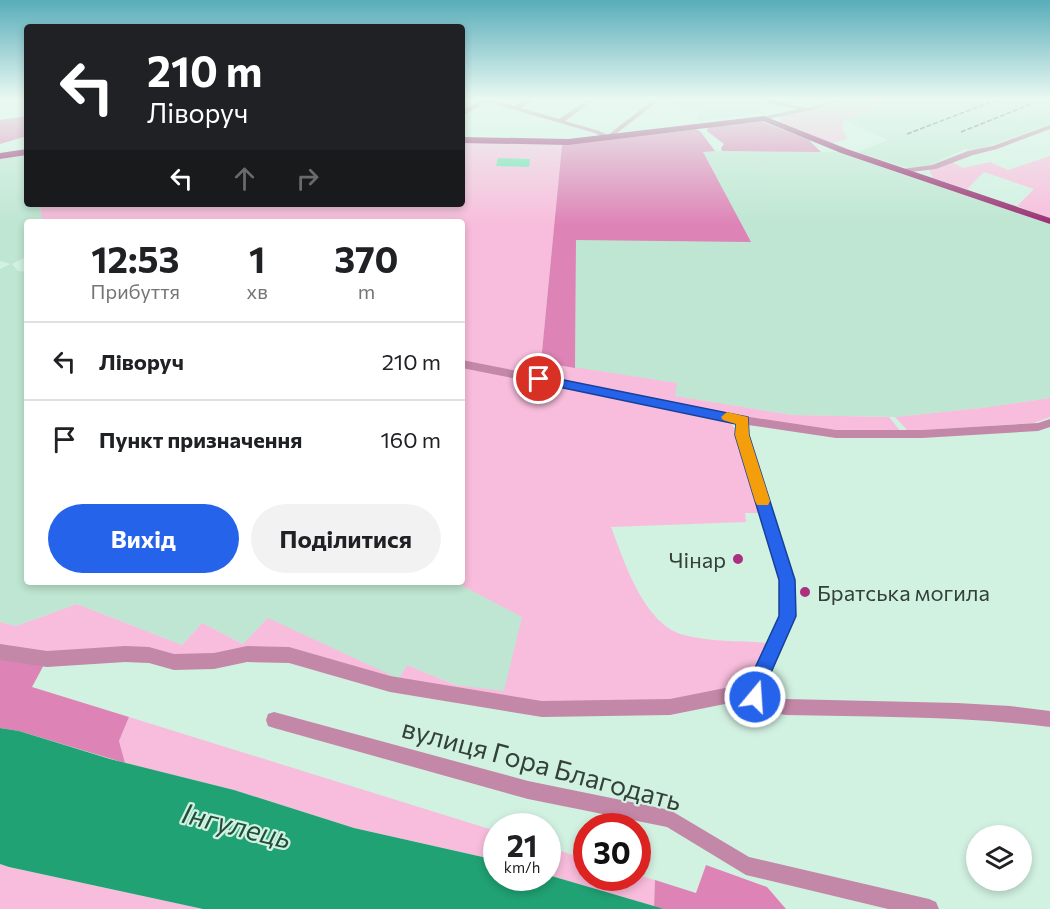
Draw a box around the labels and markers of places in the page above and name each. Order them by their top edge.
pin [513,353,564,404]
place label: Чінар [669,546,726,573]
marker: Чінар [731,552,745,566]
place label: Братська могила [817,579,990,606]
marker: Братська могила [798,585,812,599]

